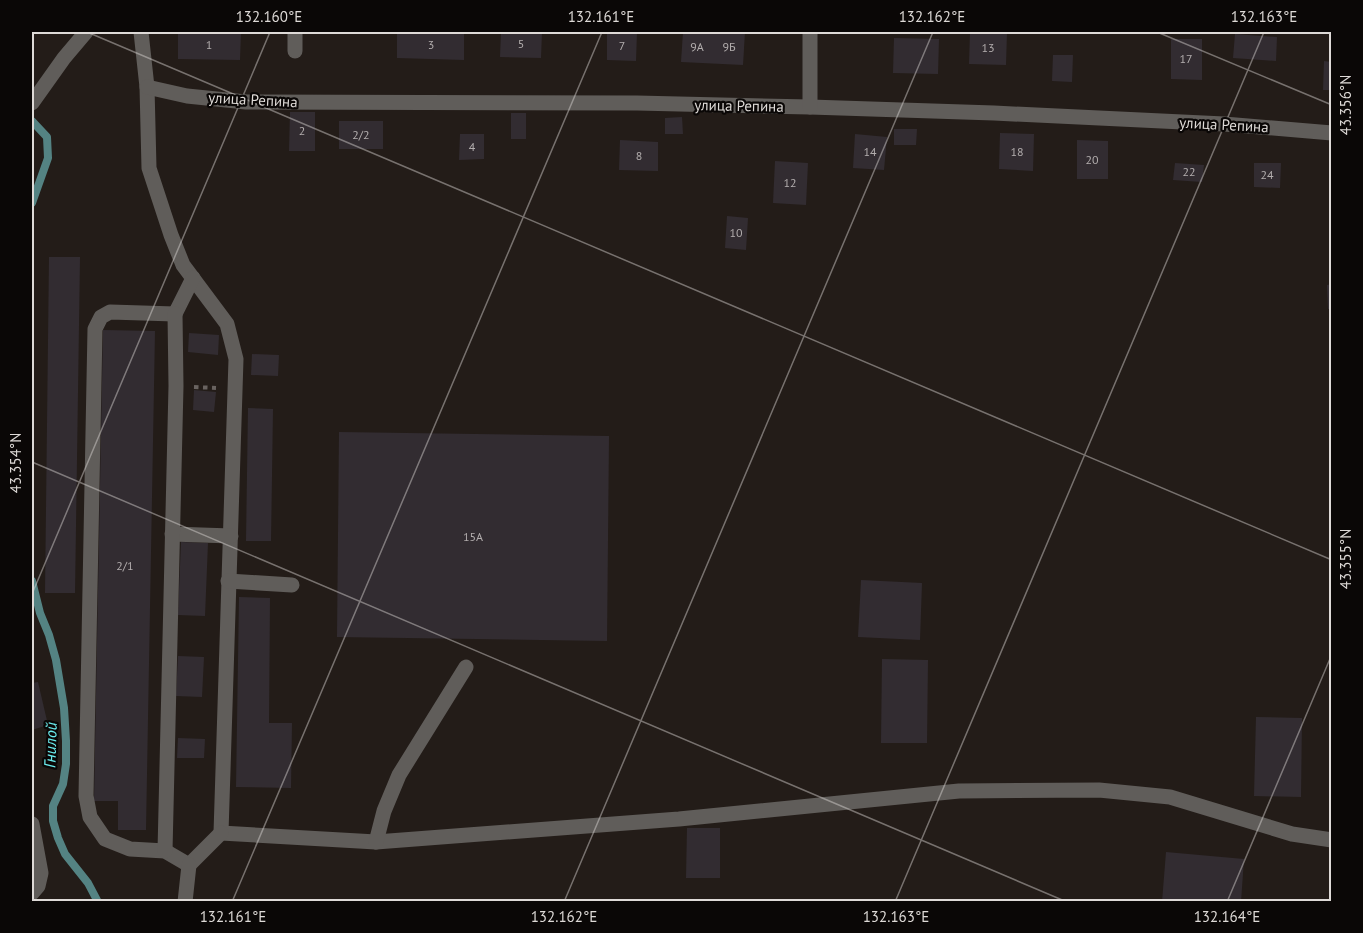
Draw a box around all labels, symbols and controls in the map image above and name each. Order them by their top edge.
text: 132.160°E [236,7,302,26]
text: 132.161°E [568,7,634,26]
text: 132.162°E [899,7,965,26]
text: 132.163°E [1231,7,1297,26]
house number: 5 [518,36,524,51]
house number: 1 [206,37,212,52]
house number: 3 [428,37,434,52]
house number: 7 [619,38,625,53]
house number: 9А [690,39,704,54]
house number: 9Б [722,39,736,54]
house number: 13 [981,40,995,55]
house number: 17 [1179,51,1193,66]
text: 43.356°N [1336,75,1355,135]
street label: улица Репина [208,88,298,111]
street label: улица Репина [694,95,784,116]
street label: улица Репина [1179,113,1269,136]
house number: 2 [299,123,305,138]
house number: 2/2 [352,127,370,142]
house number: 4 [469,139,476,154]
house number: 14 [863,144,877,159]
house number: 18 [1010,144,1024,159]
house number: 8 [636,148,642,163]
house number: 20 [1085,152,1099,167]
house number: 22 [1182,164,1196,179]
house number: 24 [1260,167,1274,182]
house number: 12 [783,175,797,190]
house number: 10 [729,225,743,240]
text: 43.354°N [6,433,25,493]
house number: 15А [463,529,483,544]
text: 43.355°N [1336,529,1355,589]
house number: 2/1 [116,558,134,573]
water label: Гнилой [39,722,61,768]
text: 132.161°E [200,907,266,926]
text: 132.162°E [531,907,597,926]
text: 132.163°E [863,907,929,926]
text: 132.164°E [1194,907,1260,926]

